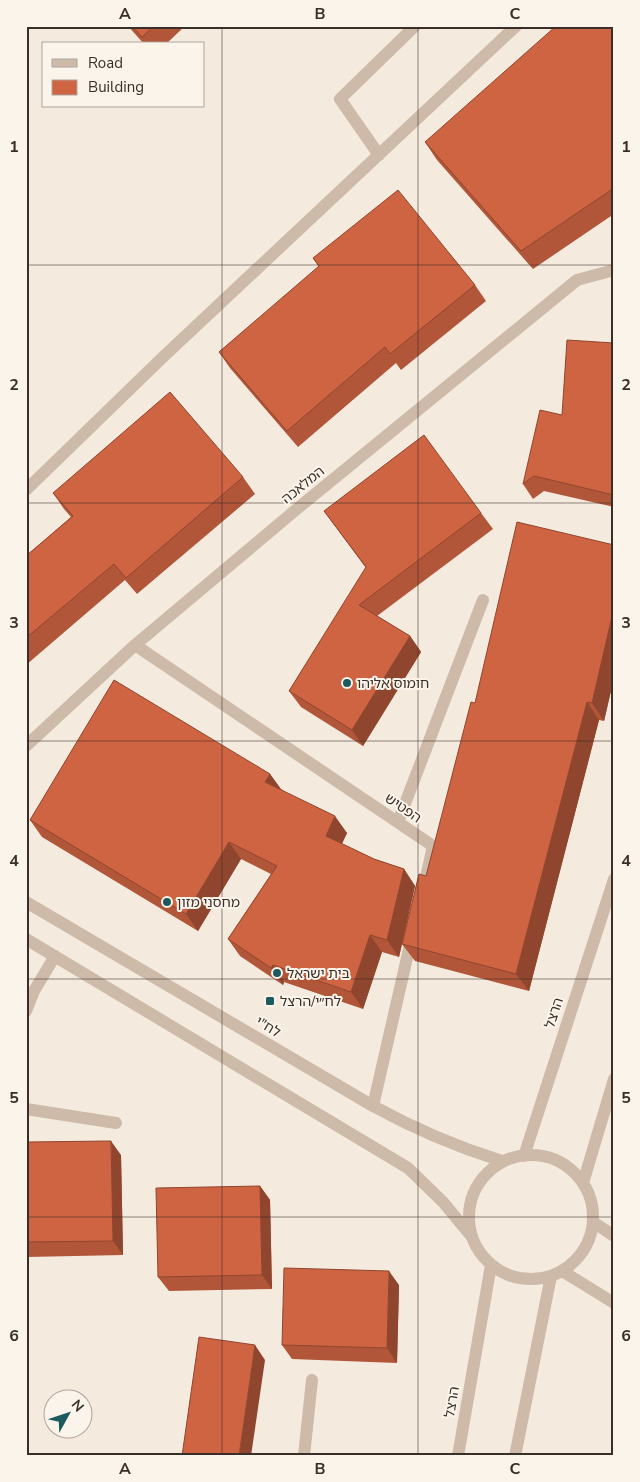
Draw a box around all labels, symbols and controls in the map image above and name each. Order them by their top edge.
text: A [119,3,131,25]
text: B [314,3,326,25]
text: C [510,3,521,25]
legend [42,42,205,108]
text: Road [88,53,123,73]
text: Building [88,77,144,97]
text: 1 [9,136,19,158]
text: 1 [621,136,631,158]
text: 2 [9,374,19,396]
text: 2 [621,374,631,396]
street label: המלאכה [278,462,328,508]
text: 3 [9,612,19,634]
text: 3 [621,612,631,634]
place label: חומוס אליהו [357,674,429,693]
marker: חומוס אליהו [341,677,353,689]
street label: הפטיש [381,789,425,827]
text: 4 [9,850,19,872]
text: 4 [621,850,631,872]
place label: מחסני מזון [177,893,240,912]
marker: מחסני מזון [161,896,173,908]
place label: בית ישראל [287,964,350,983]
marker: בית ישראל [271,967,283,979]
place label: לח״י/הרצל [280,992,341,1011]
marker: לח״י/הרצל [264,995,276,1007]
street label: הרצל [540,995,568,1031]
street label: לח"י [252,1012,284,1042]
text: 5 [9,1087,19,1109]
text: 5 [621,1087,631,1109]
text: 6 [9,1325,19,1347]
text: 6 [621,1325,631,1347]
street label: הרצל [440,1385,464,1419]
north arrow [42,1390,92,1440]
text: N [67,1396,88,1416]
text: A [119,1458,131,1480]
text: B [314,1458,326,1480]
text: C [510,1458,521,1480]

